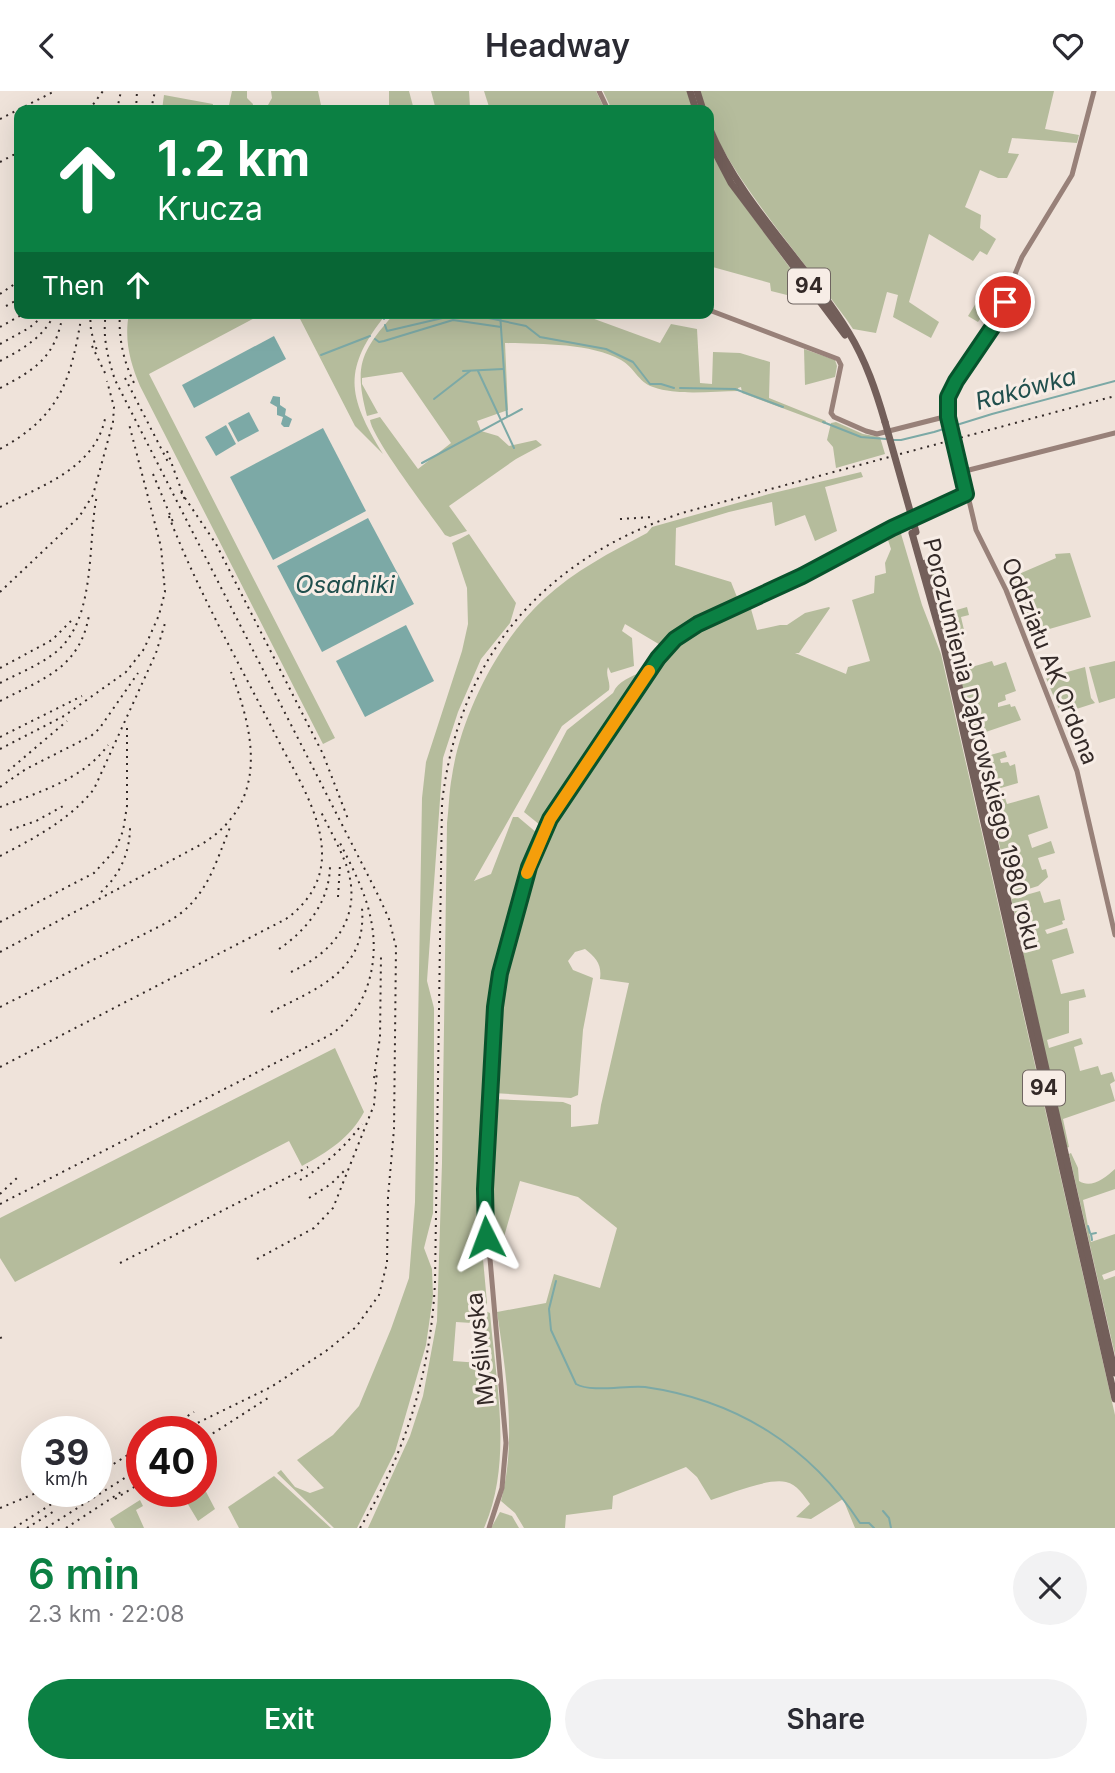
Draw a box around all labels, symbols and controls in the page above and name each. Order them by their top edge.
text: Headway [485,26,630,65]
icon: back [28,27,66,65]
icon: heart [1049,27,1087,65]
text: 1.2 km [157,129,310,188]
icon: ahead [42,133,133,224]
text: Krucza [157,189,263,228]
icon: ahead [119,266,157,304]
road number: 94 [788,269,830,303]
text: Then [42,270,105,301]
pin [975,272,1035,332]
icon: arrive [986,283,1024,321]
water label: Rakówka [972,361,1080,416]
street label: Porozumienia Dąbrowskiego 1980 roku [917,535,1047,953]
street label: Oddziału AK Ordona [996,553,1104,769]
water label: Osadniki [295,570,396,599]
road number: 94 [1023,1070,1065,1105]
position arrow [449,1200,523,1274]
street label: Myśliwska [460,1291,500,1407]
speed limit sign: 40 [126,1416,217,1507]
text: 39 [44,1431,89,1473]
text: km/h [45,1468,88,1489]
text: 6 min [28,1548,140,1599]
button: close [1013,1551,1087,1625]
text: 2.3 km · 22:08 [28,1600,184,1628]
button: Exit [28,1679,551,1759]
button: Share [565,1679,1087,1759]

